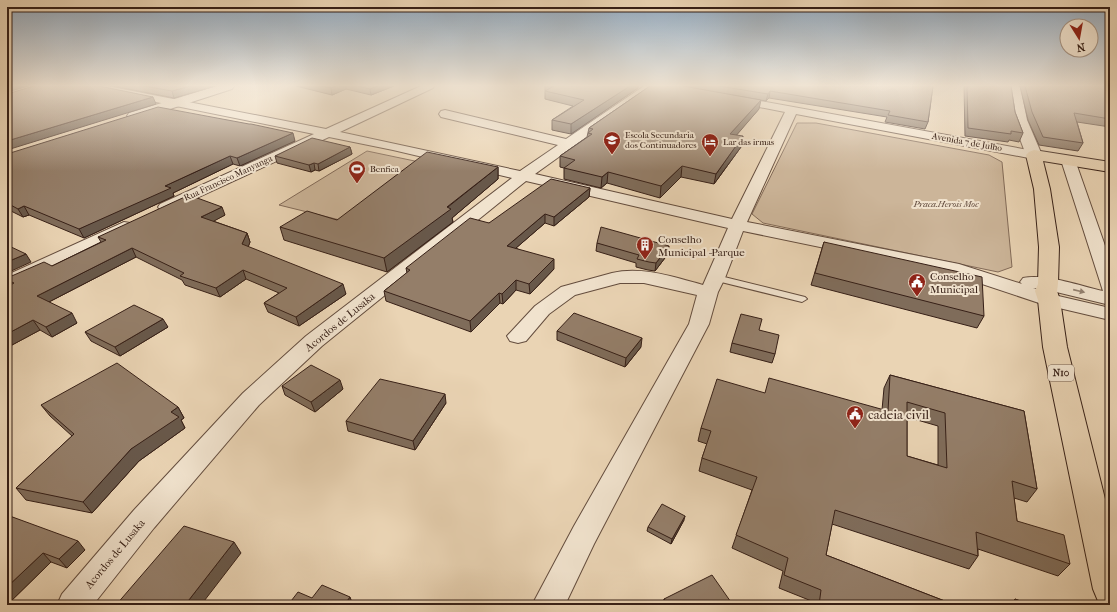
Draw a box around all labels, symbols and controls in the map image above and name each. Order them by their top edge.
north arrow [1059,18,1099,58]
text: N [1075,40,1086,55]
school or university icon: Escola Secundaria dos Continuadores [602,130,622,155]
place label: Escola Secundaria dos Continuadores [625,130,697,150]
street label: Avenida 7 de Julho [930,131,1003,153]
hotel icon: Lar das irmas [700,132,720,157]
place label: Lar das irmas [723,137,775,147]
street label: Rua Francisco Manyanga [182,153,275,203]
sports icon: Benfica [347,159,367,184]
place label: Benfica [370,164,400,174]
park label: Praca.Herois Moc [912,199,979,209]
place label: Conselho Municipal -Parque [658,233,745,259]
building icon: Conselho Municipal -Parque [635,235,655,260]
place label: Conselho Municipal [930,270,978,296]
public building icon: Conselho Municipal [907,272,927,297]
street label: Acordos de Lusaka [302,289,378,355]
one-way arrow [1073,289,1085,295]
road number: N10 [1048,365,1074,381]
public building icon: cadeia civil [845,404,865,429]
place label: cadeia civil [868,407,930,422]
street label: Acordos de Lusaka [82,516,148,592]

